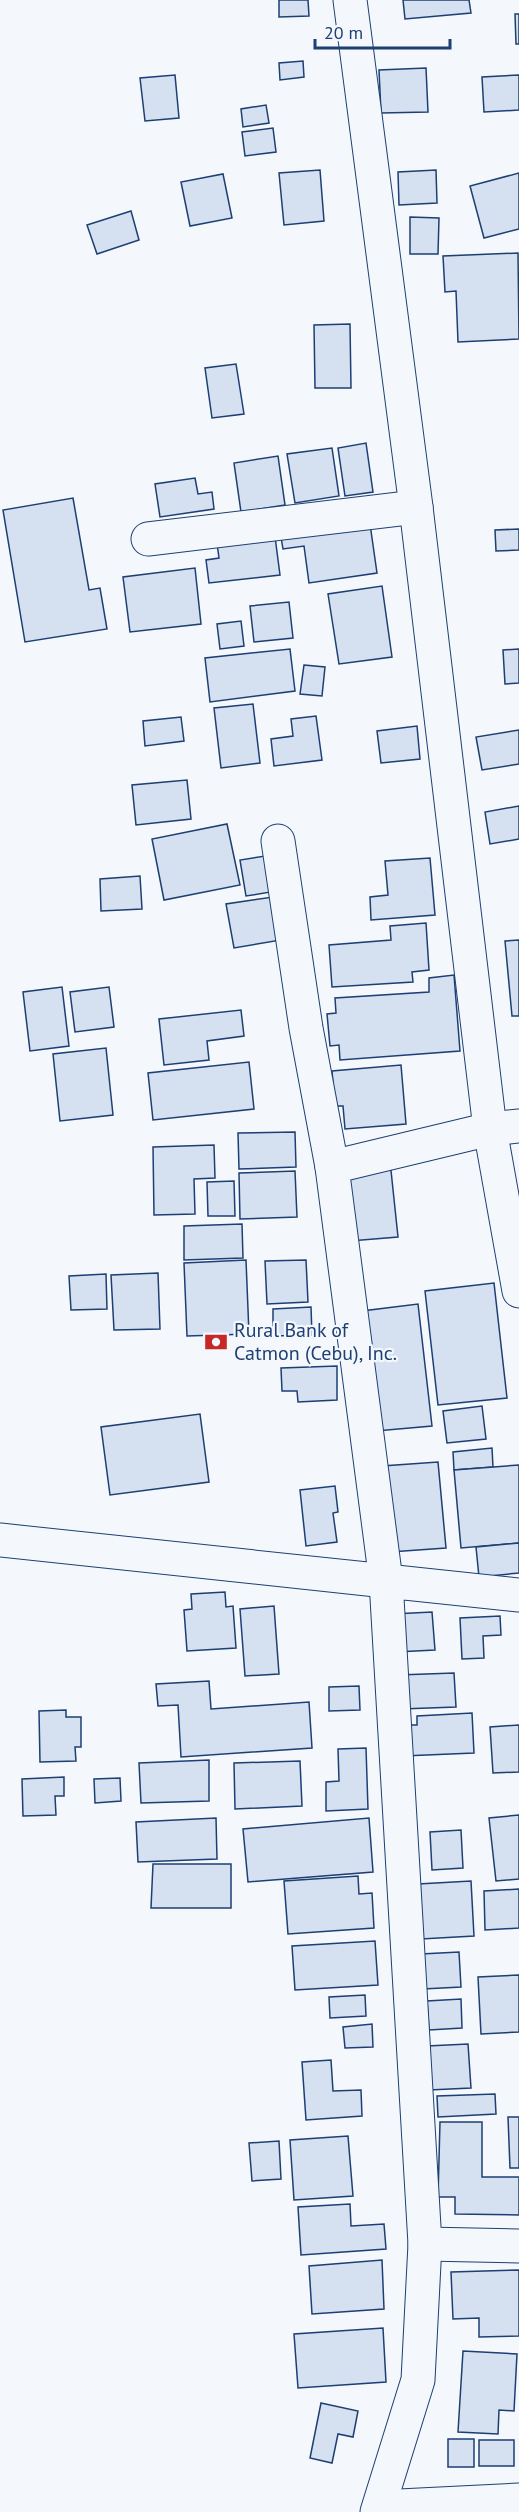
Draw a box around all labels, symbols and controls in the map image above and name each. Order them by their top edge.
scale bar [315,12,450,50]
text: 20 m [324,21,363,44]
place label: Rural Bank of Catmon (Cebu), Inc. [234,1317,397,1366]
bank icon: Rural Bank of Catmon (Cebu), Inc. [203,1329,229,1355]

